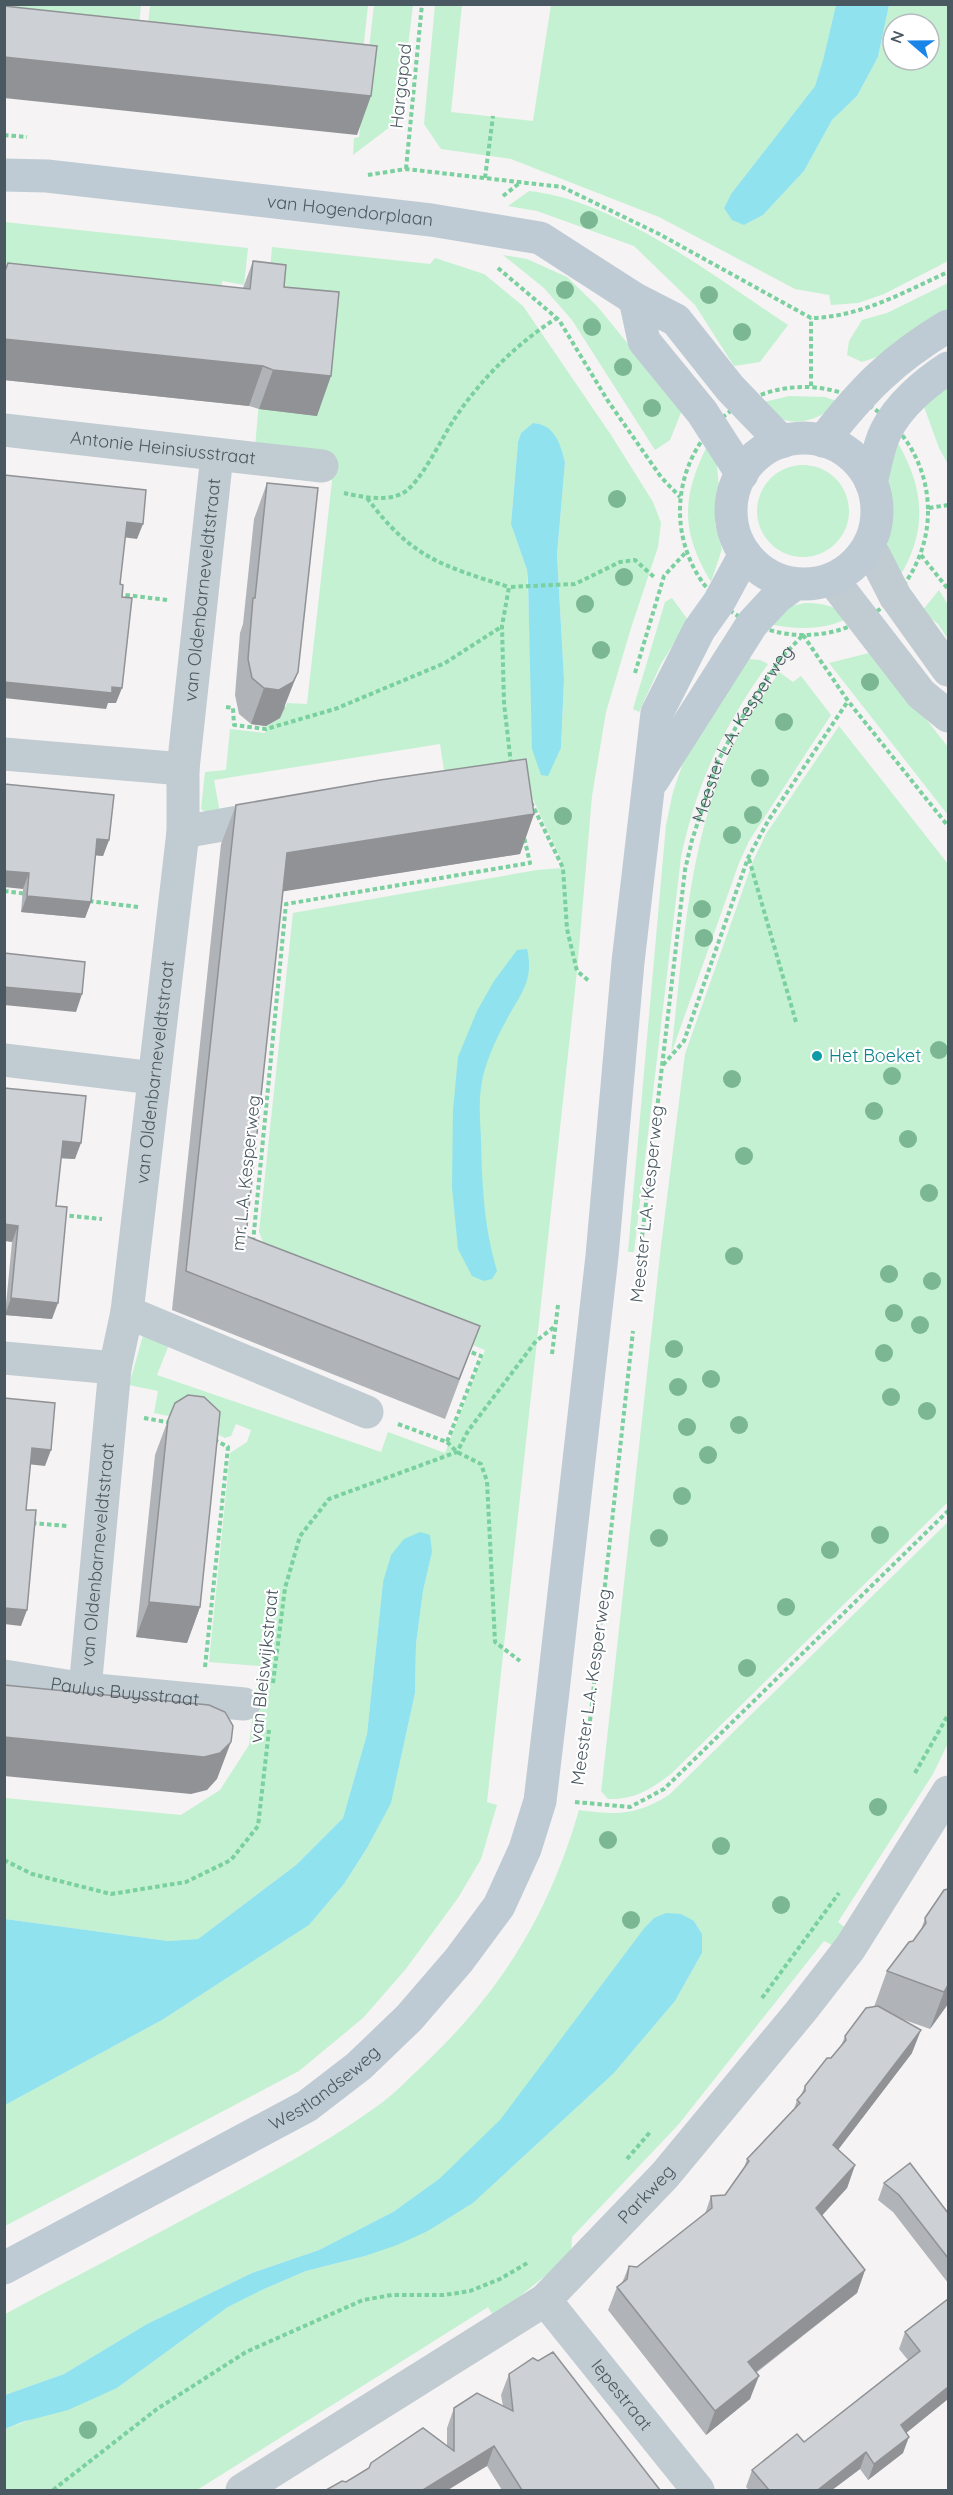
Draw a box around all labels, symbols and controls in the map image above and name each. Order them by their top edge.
north arrow [881,12,941,72]
text: N [885,28,908,46]
street label: Hargapad [385,42,416,130]
street label: van Hogendorplaan [266,189,434,231]
street label: Antonie Heinsiusstraat [69,426,257,469]
street label: van Oldenbarneveldtstraat [178,477,225,703]
street label: Meester L.A. Kesperweg [687,640,799,825]
street label: van Oldenbarneveldtstraat [130,959,179,1185]
place label: Het Boeket [829,1044,921,1067]
marker: Het Boeket [810,1049,824,1063]
street label: mr. L.A. Kesperweg [226,1094,265,1252]
street label: Meester L.A. Kesperweg [625,1104,668,1304]
street label: van Oldenbarneveldtstraat [75,1442,119,1667]
street label: Meester L.A. Kesperweg [565,1587,616,1787]
street label: van Bleiswijkstraat [244,1588,283,1744]
street label: Paulus Buysstraat [49,1672,200,1711]
street label: Westlandseweg [265,2040,384,2135]
street label: Parkweg [612,2160,680,2228]
street label: Iepestraat [586,2354,658,2435]

